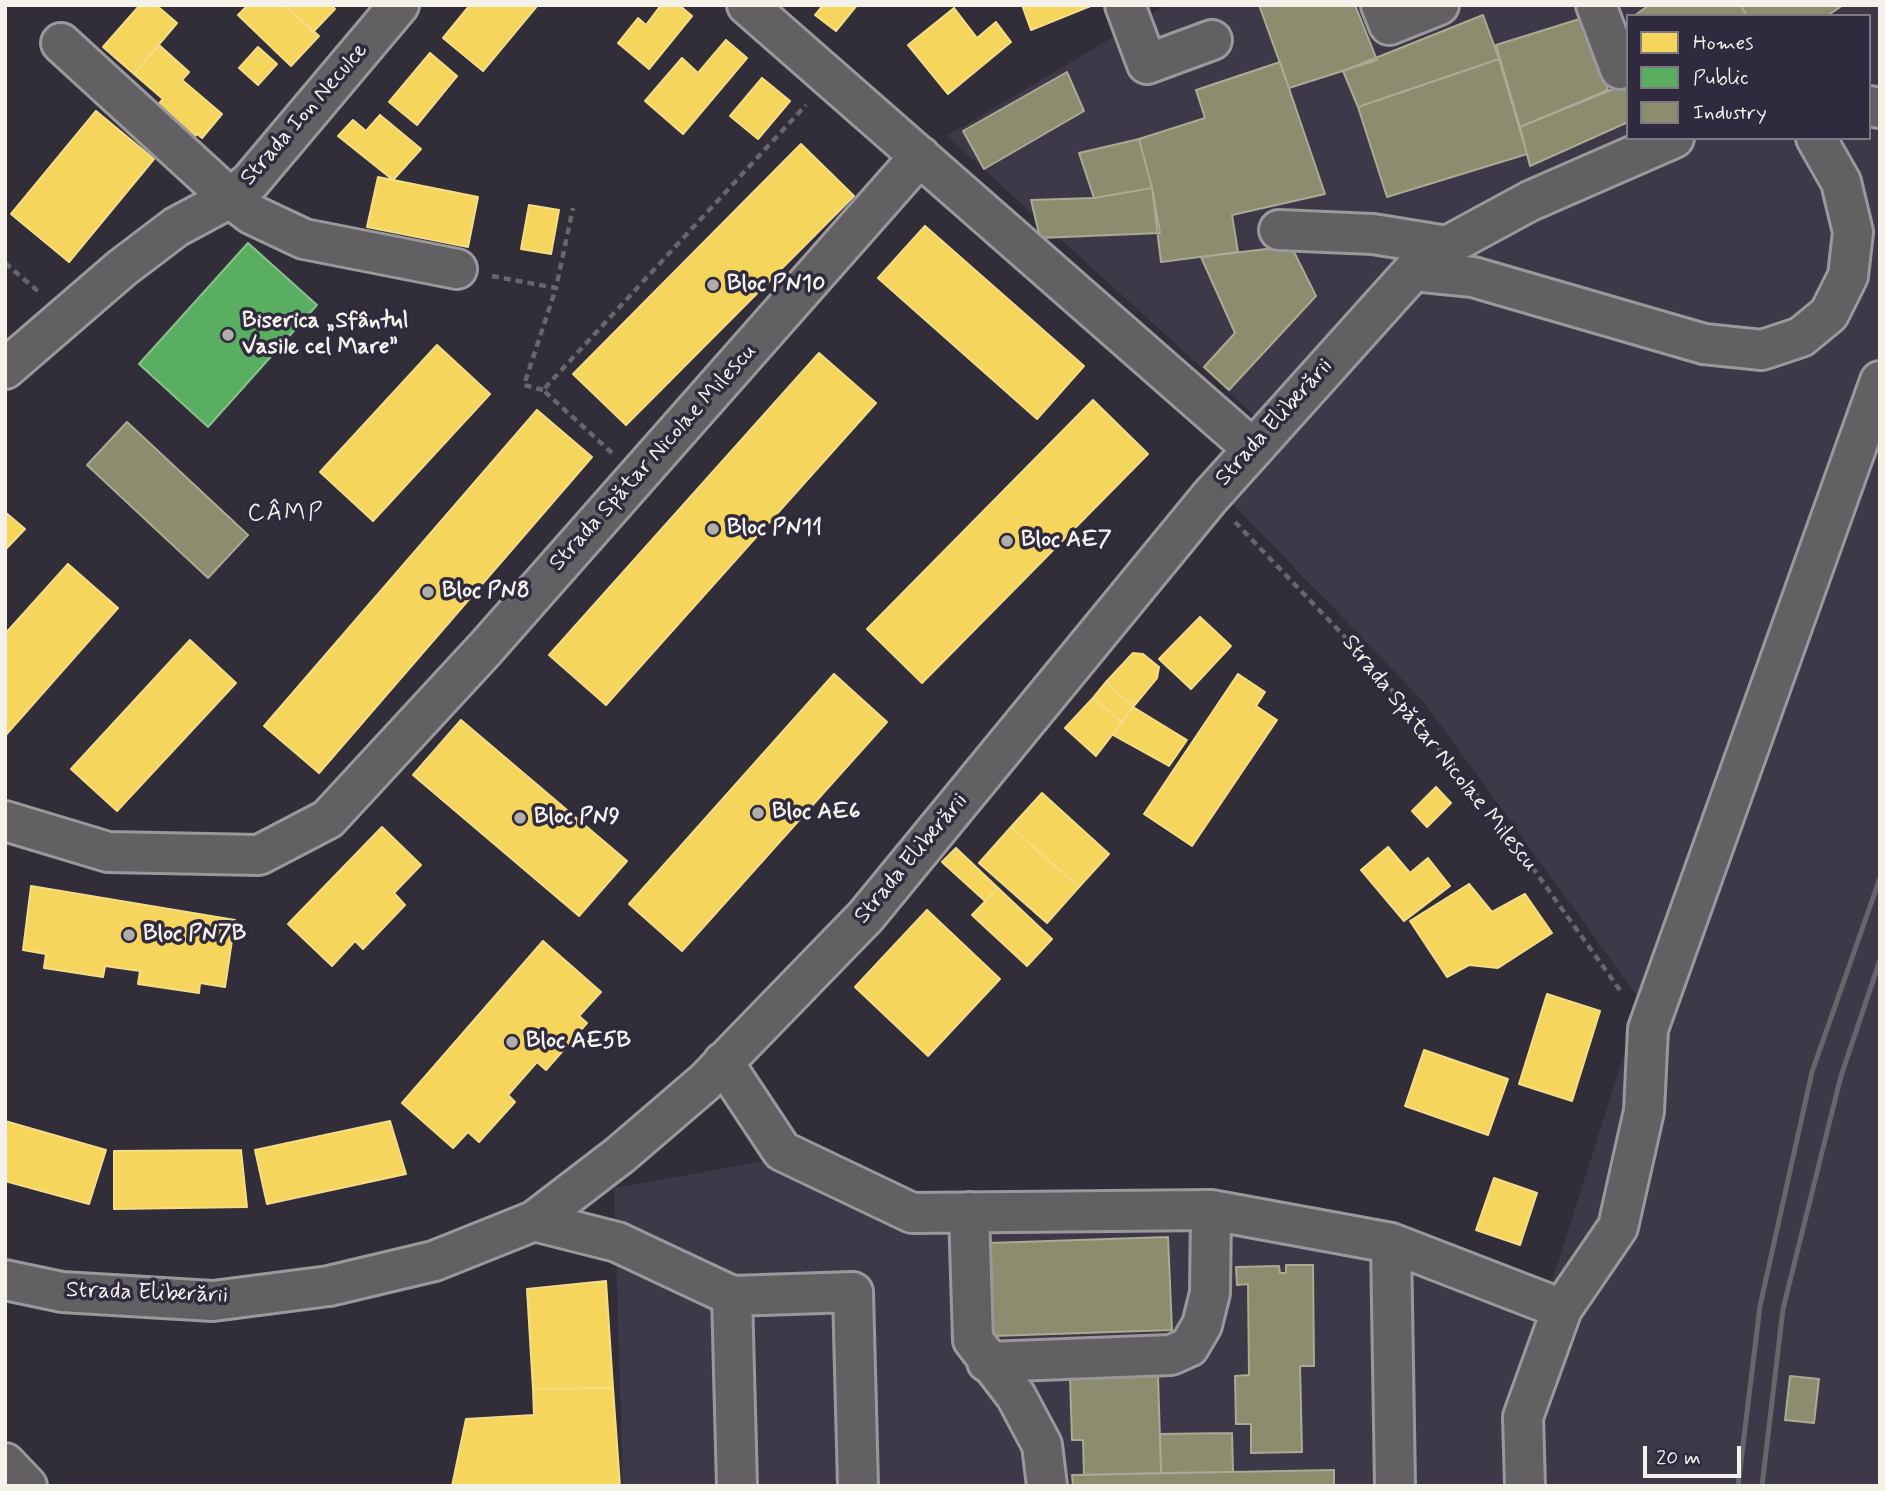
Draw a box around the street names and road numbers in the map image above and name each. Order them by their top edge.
street label: Strada Ion Neculce [235,38,375,192]
street label: Strada Spătar Nicolae Milescu [544,339,764,577]
street label: Strada Eliberării [1211,354,1339,492]
street label: Strada Spătar Nicolae Milescu [1335,630,1543,878]
street label: Strada Eliberării [849,788,975,930]
street label: Strada Eliberării [66,1277,228,1311]

